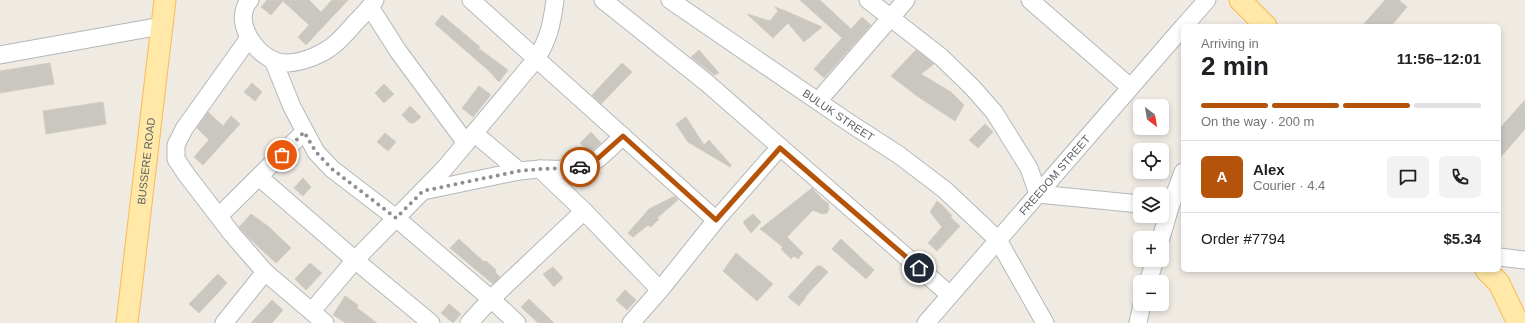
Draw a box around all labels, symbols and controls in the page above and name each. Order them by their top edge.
text: Arriving in [1201,36,1259,51]
text: 11:56–12:01 [1397,50,1481,67]
text: 2 min [1201,51,1269,81]
street label: BULUK STREET [801,87,877,143]
north arrow [1133,99,1169,135]
map controls [1133,99,1169,311]
text: On the way · 200 m [1201,114,1314,129]
street label: BUSSERE ROAD [135,117,157,205]
street label: FREEDOM STREET [1017,133,1093,217]
pin [265,138,299,172]
button: locate [1133,143,1169,179]
icon: bag [271,144,293,166]
courier [560,147,600,187]
icon: car [569,156,591,178]
button: chat [1387,156,1429,198]
button: phone [1439,156,1481,198]
text: Alex [1253,161,1285,178]
text: A [1217,168,1227,185]
text: Courier · 4.4 [1253,178,1325,193]
button: layers [1133,187,1169,223]
text: Order #7794 [1201,230,1285,247]
text: $5.34 [1443,230,1481,247]
button: + [1133,231,1169,267]
pin [902,251,936,285]
icon: home [908,257,930,279]
button: − [1133,275,1169,311]

